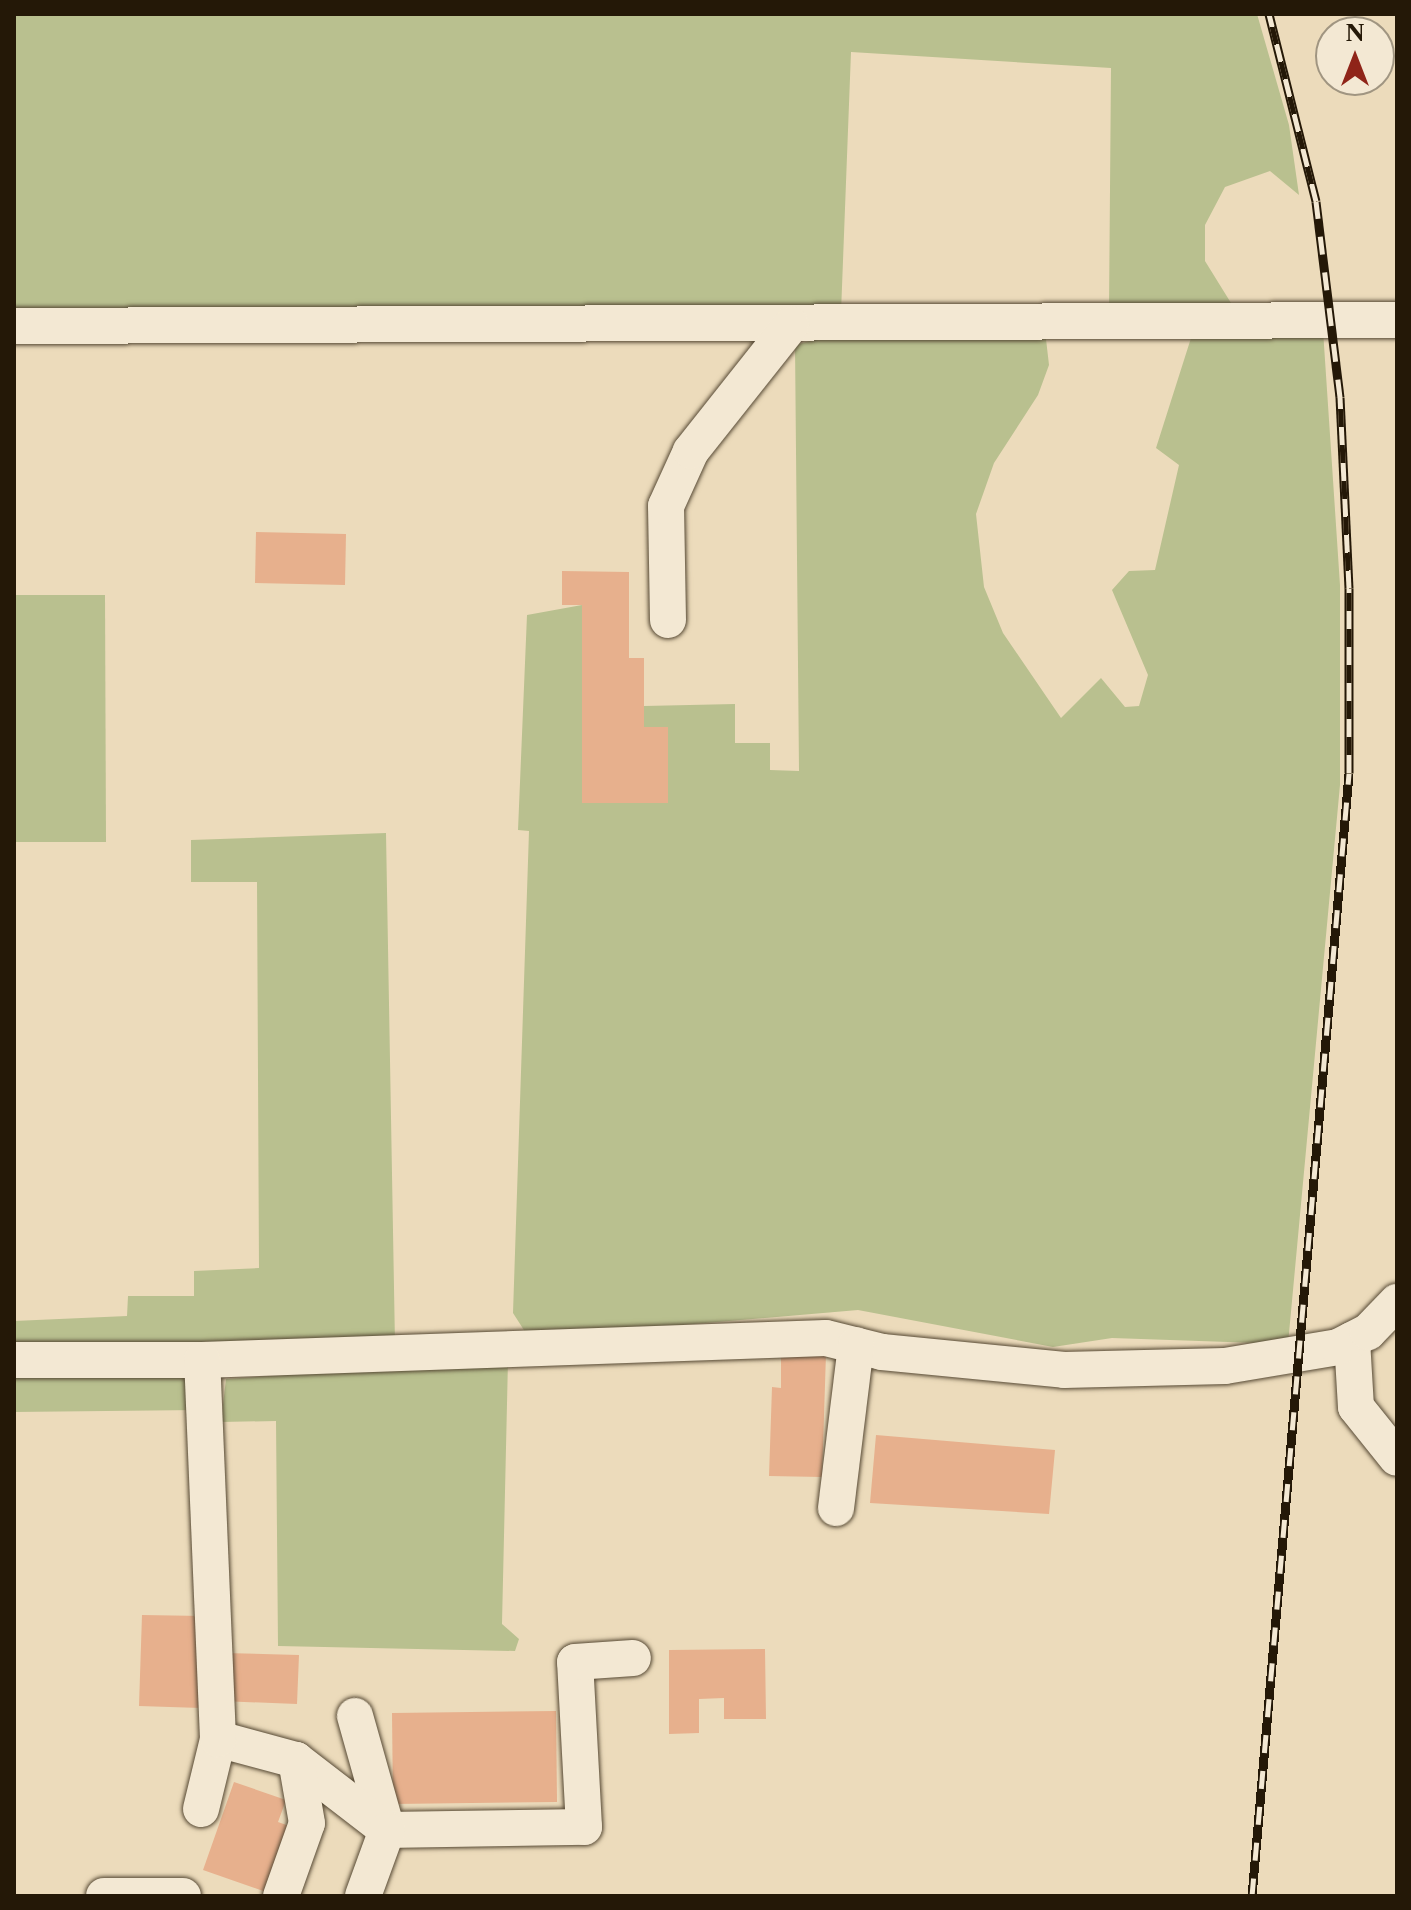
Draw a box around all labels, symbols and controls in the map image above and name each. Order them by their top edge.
north arrow [1315,16,1395,96]
text: N [1345,20,1365,47]

